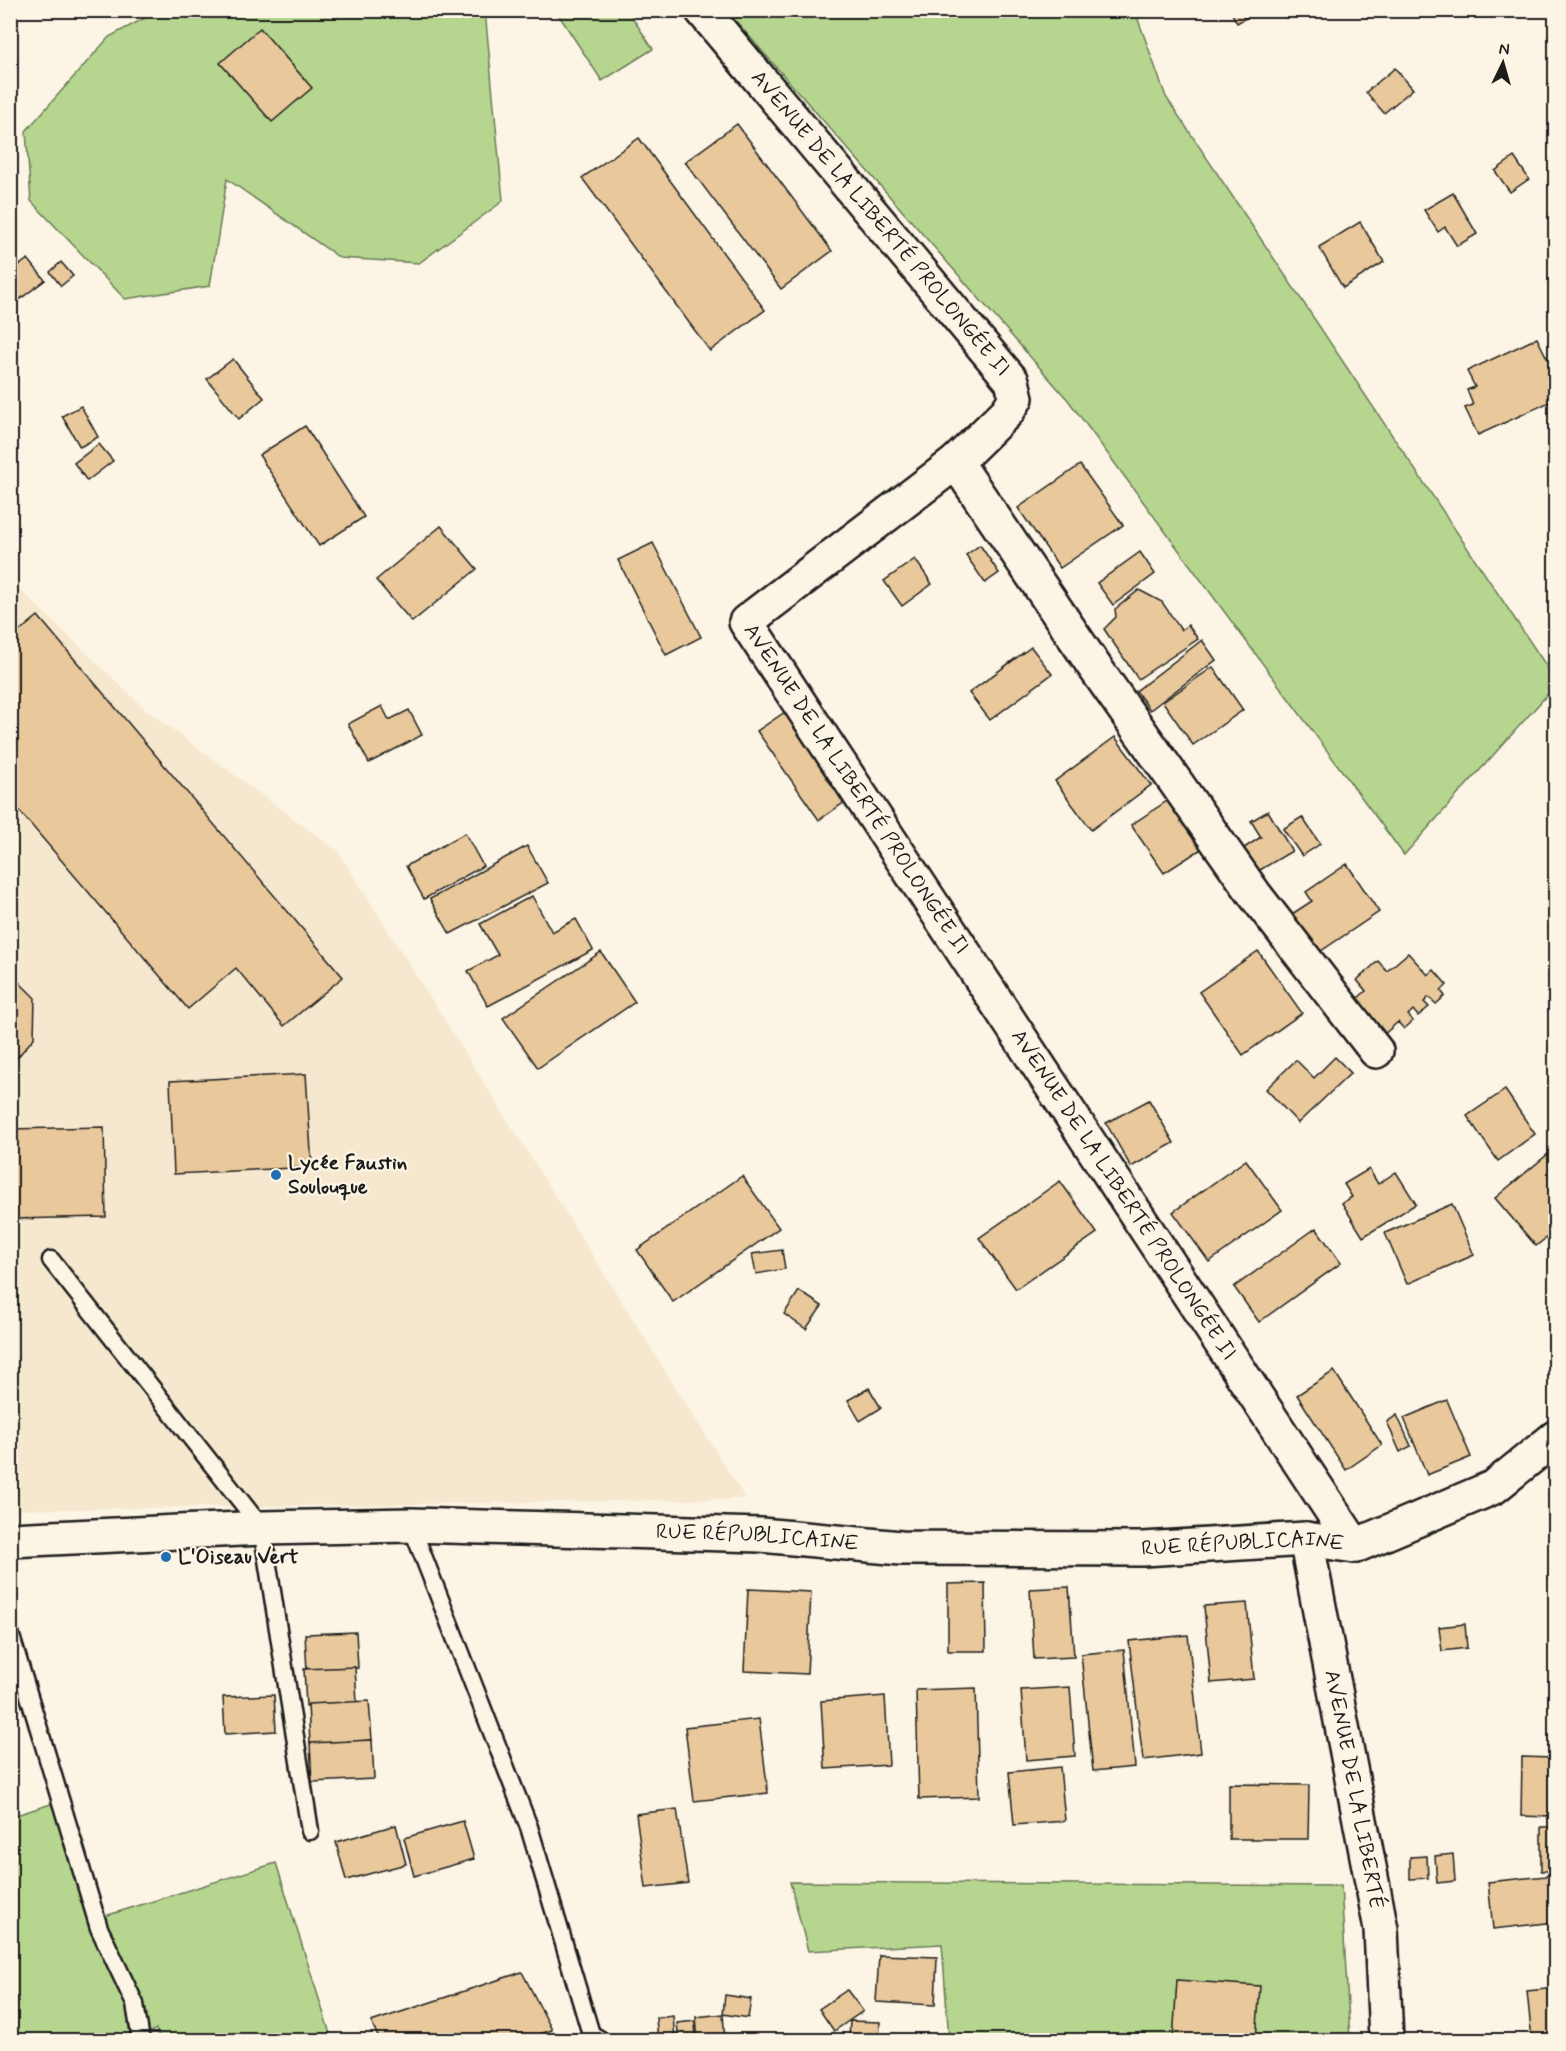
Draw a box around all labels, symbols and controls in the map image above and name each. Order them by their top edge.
north arrow [1473,33,1533,93]
text: N [1498,39,1510,60]
street label: AVENUE DE LA LIBERTÉ PROLONGÉE II [744,64,1016,382]
street label: AVENUE DE LA LIBERTÉ PROLONGÉE II [737,618,975,960]
street label: AVENUE DE LA LIBERTÉ PROLONGÉE II [1004,1024,1243,1366]
place label: Lycée Faustin Soulouque [288,1149,407,1201]
marker: Lycée Faustin Soulouque [269,1168,283,1182]
street label: RUE RÉPUBLICAINE [656,1518,860,1558]
street label: RUE RÉPUBLICAINE [1140,1525,1346,1563]
place label: L'Oiseau Vert [178,1543,298,1571]
marker: L'Oiseau Vert [159,1550,173,1564]
street label: AVENUE DE LA LIBERTÉ [1317,1667,1391,1911]

